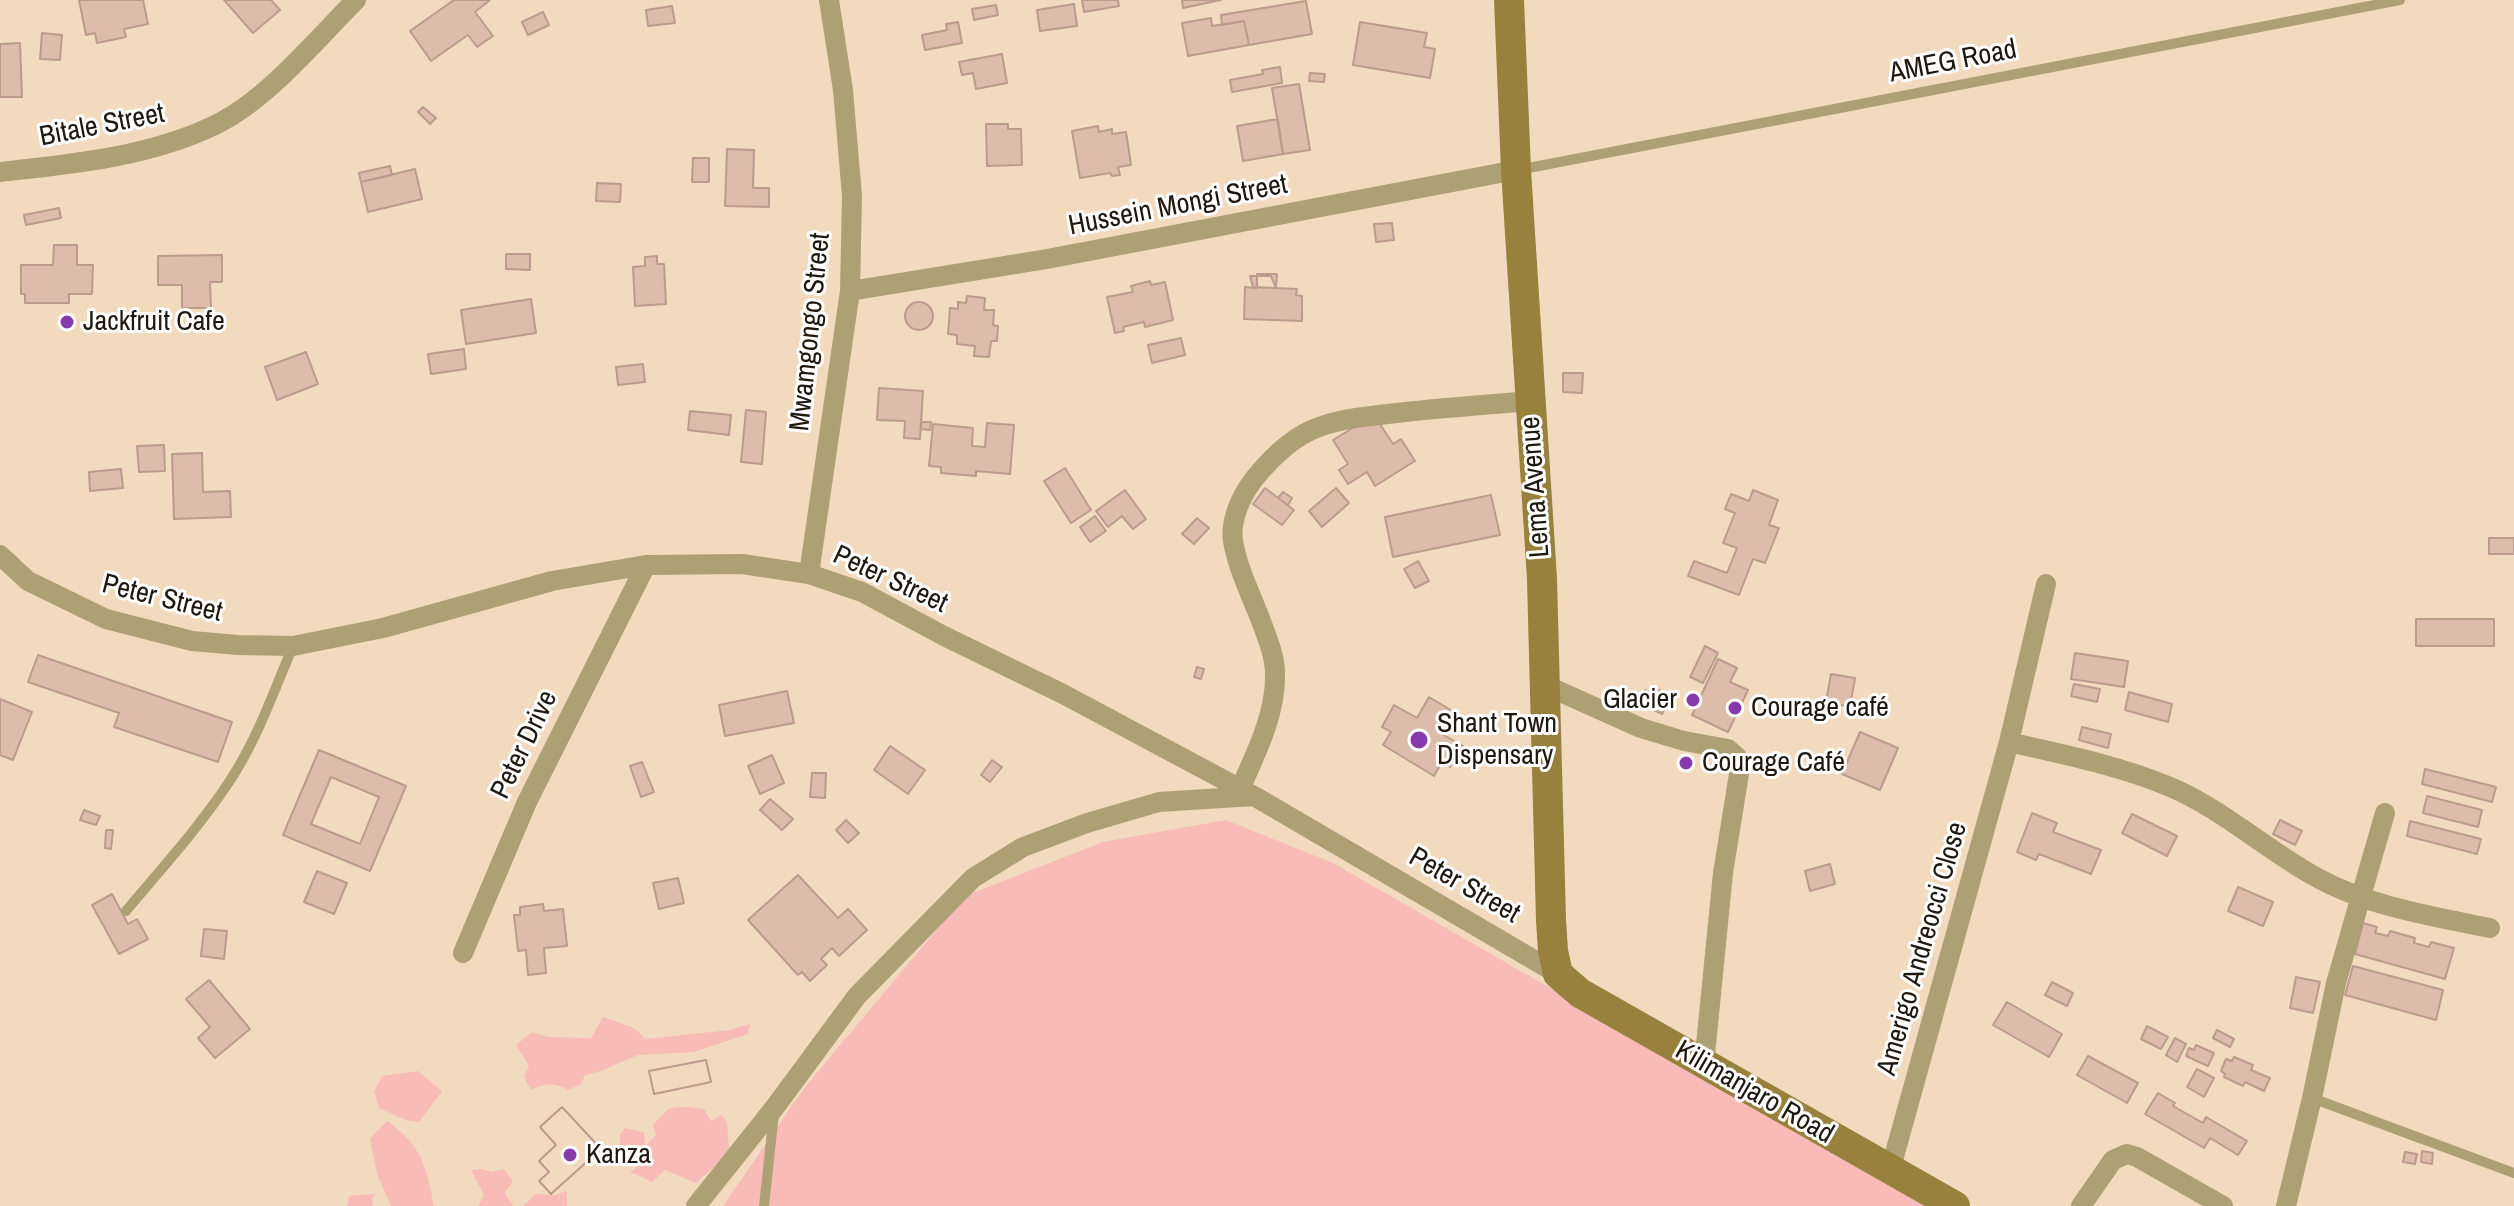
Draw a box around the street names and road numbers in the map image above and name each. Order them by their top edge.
street label: AMEG Road [1887,33,2019,91]
street label: Bitale Street [37,97,167,155]
street label: Hussein Mongi Street [1066,168,1290,244]
street label: Mwamgongo Street [784,231,838,433]
street label: Lema Avenue [1514,415,1558,559]
street label: Peter Street [827,539,953,621]
street label: Peter Street [98,568,226,630]
street label: Peter Drive [484,685,566,805]
street label: Amerigo Andreocci Close [1871,819,1975,1079]
street label: Peter Street [1403,841,1525,931]
street label: Kilimanjaro Road [1669,1034,1839,1152]

